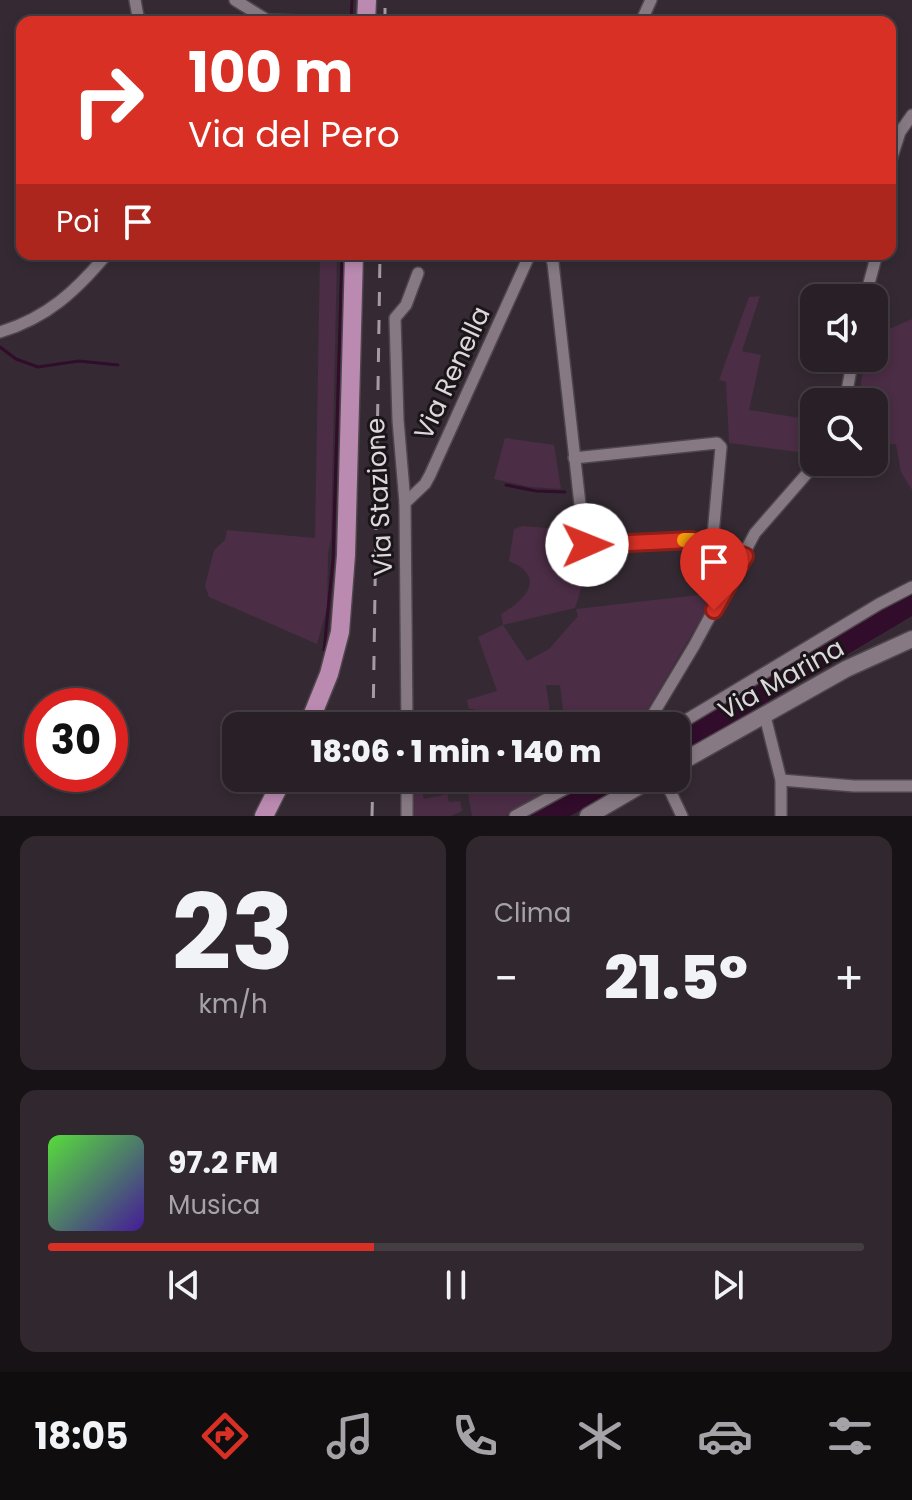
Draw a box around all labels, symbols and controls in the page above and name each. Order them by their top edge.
text: 100 m [188,33,353,112]
icon: right [56,48,160,152]
text: Via del Pero [188,109,400,160]
text: Poi [56,200,100,243]
icon: arrive [116,200,160,244]
map controls [800,284,888,476]
button: sound [800,284,888,372]
street label: Via Renella [405,300,499,446]
button: search [800,388,888,476]
street label: Via Stazione [357,417,401,577]
position arrow [545,503,629,587]
pin [680,528,748,610]
icon: arrive [692,540,736,584]
street label: Via Marina [712,630,850,728]
speed limit sign: 30 [24,688,128,792]
text: 18:06 · 1 min · 140 m [311,730,601,773]
text: 23 [172,860,294,1005]
text: Clima [494,895,571,931]
text: 21.5° [604,936,748,1020]
text: − [494,948,518,1009]
text: + [834,948,864,1009]
text: km/h [198,986,268,1022]
text: 97.2 FM [168,1141,278,1184]
text: Musica [168,1187,260,1223]
icon: previous [162,1263,206,1307]
icon: pause [434,1263,478,1307]
icon: next [706,1263,750,1307]
icon: directions [197,1408,253,1464]
icon: music [322,1408,378,1464]
icon: phone [447,1408,503,1464]
icon: climate [572,1408,628,1464]
icon: car [697,1408,753,1464]
icon: filters [822,1408,878,1464]
text: 18:05 [34,1411,128,1462]

